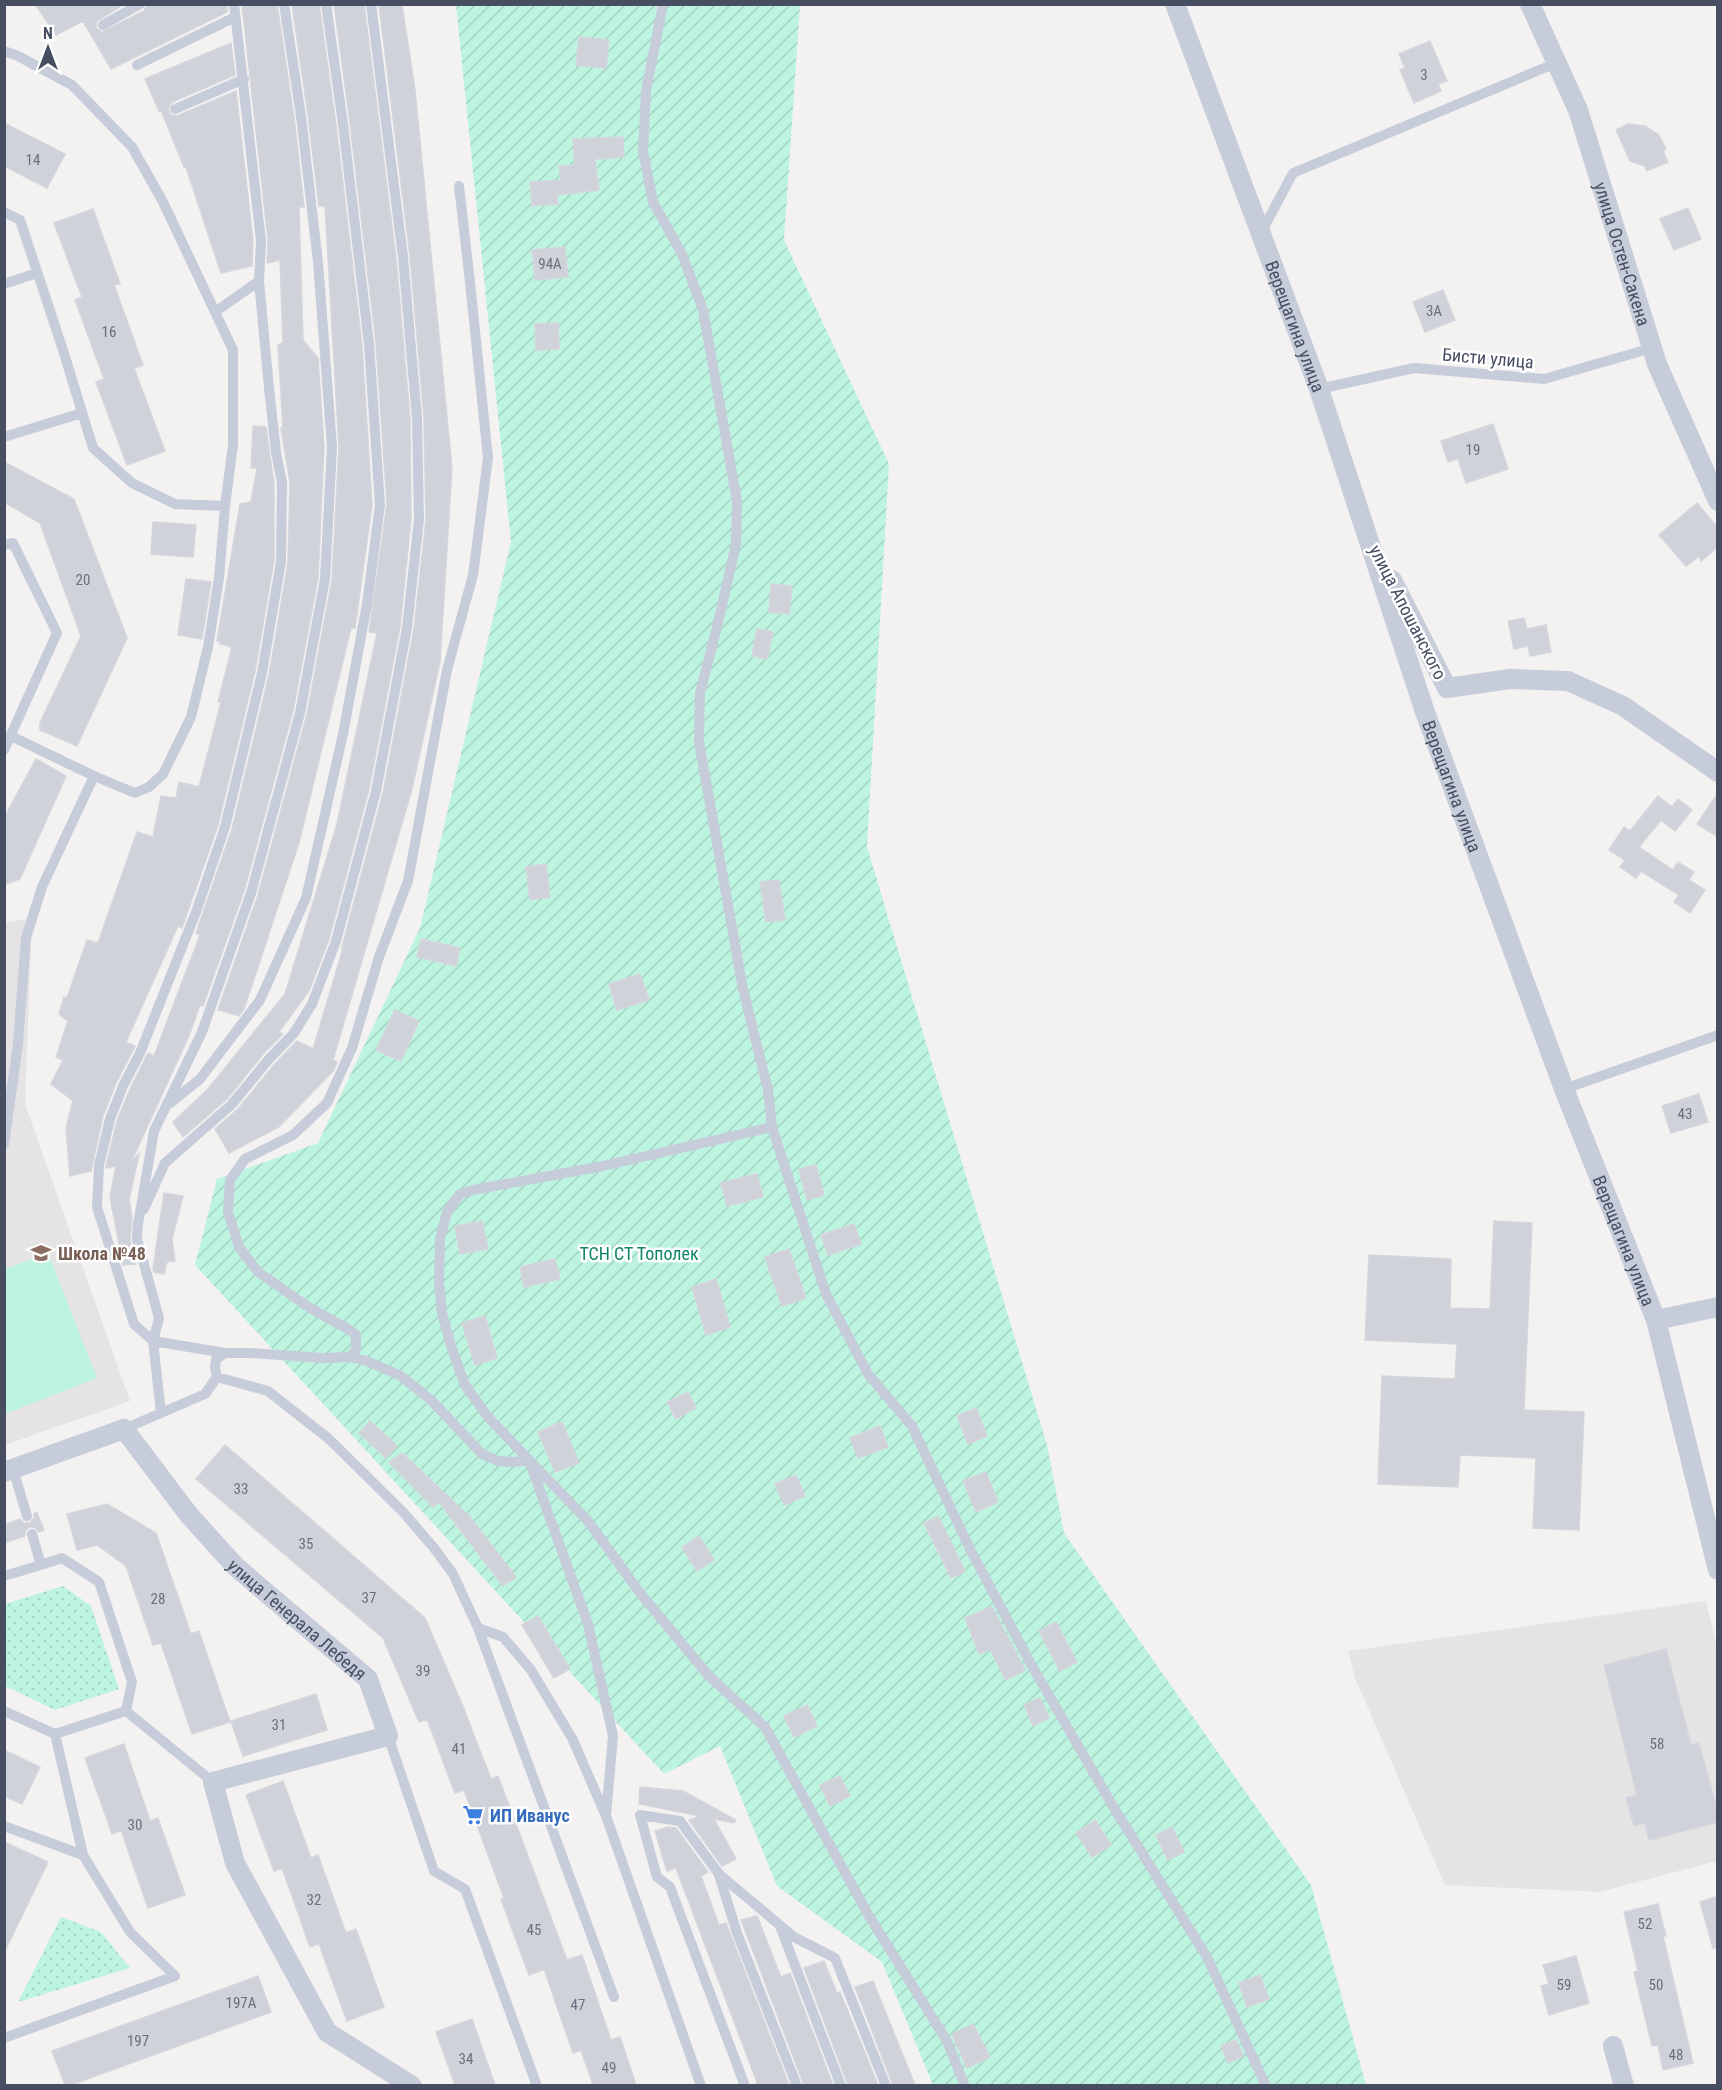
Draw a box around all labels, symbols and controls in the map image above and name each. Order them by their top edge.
north arrow [18,18,78,78]
text: N [43,24,53,43]
house number: 3 [1420,66,1428,84]
house number: 14 [26,151,40,169]
street label: улица Остен-Сакена [1591,179,1655,328]
house number: 94А [538,255,562,273]
street label: Верещагина улица [1261,258,1330,395]
house number: 3А [1426,302,1442,320]
house number: 16 [102,323,116,341]
street label: Бисти улица [1441,344,1535,372]
house number: 19 [1466,441,1480,459]
street label: улица Апошанского [1365,541,1451,683]
house number: 20 [76,571,90,589]
street label: Верещагина улица [1419,717,1486,855]
house number: 43 [1678,1105,1692,1123]
street label: Верещагина улица [1589,1172,1660,1309]
school or university icon: Школа №48 [29,1241,53,1265]
place label: Школа №48 [58,1243,146,1264]
park label: ТСН СТ Тополек [579,1243,699,1264]
house number: 33 [234,1480,248,1498]
house number: 35 [299,1535,313,1553]
street label: улица Генерала Лебедя [223,1555,371,1684]
house number: 37 [362,1589,376,1607]
house number: 28 [151,1590,165,1608]
house number: 39 [416,1662,430,1680]
house number: 31 [272,1716,286,1734]
house number: 58 [1650,1735,1664,1753]
house number: 41 [452,1740,466,1758]
supermarket icon: ИП Иванус [461,1803,485,1827]
place label: ИП Иванус [490,1805,570,1826]
house number: 30 [128,1816,142,1834]
house number: 32 [307,1891,321,1909]
house number: 52 [1638,1915,1652,1933]
house number: 45 [527,1921,541,1939]
house number: 59 [1557,1976,1571,1994]
house number: 50 [1649,1976,1663,1994]
house number: 197А [226,1994,257,2012]
house number: 47 [571,1996,585,2014]
house number: 197 [127,2032,149,2050]
house number: 48 [1669,2046,1683,2064]
house number: 34 [459,2050,473,2068]
house number: 49 [602,2059,616,2077]

